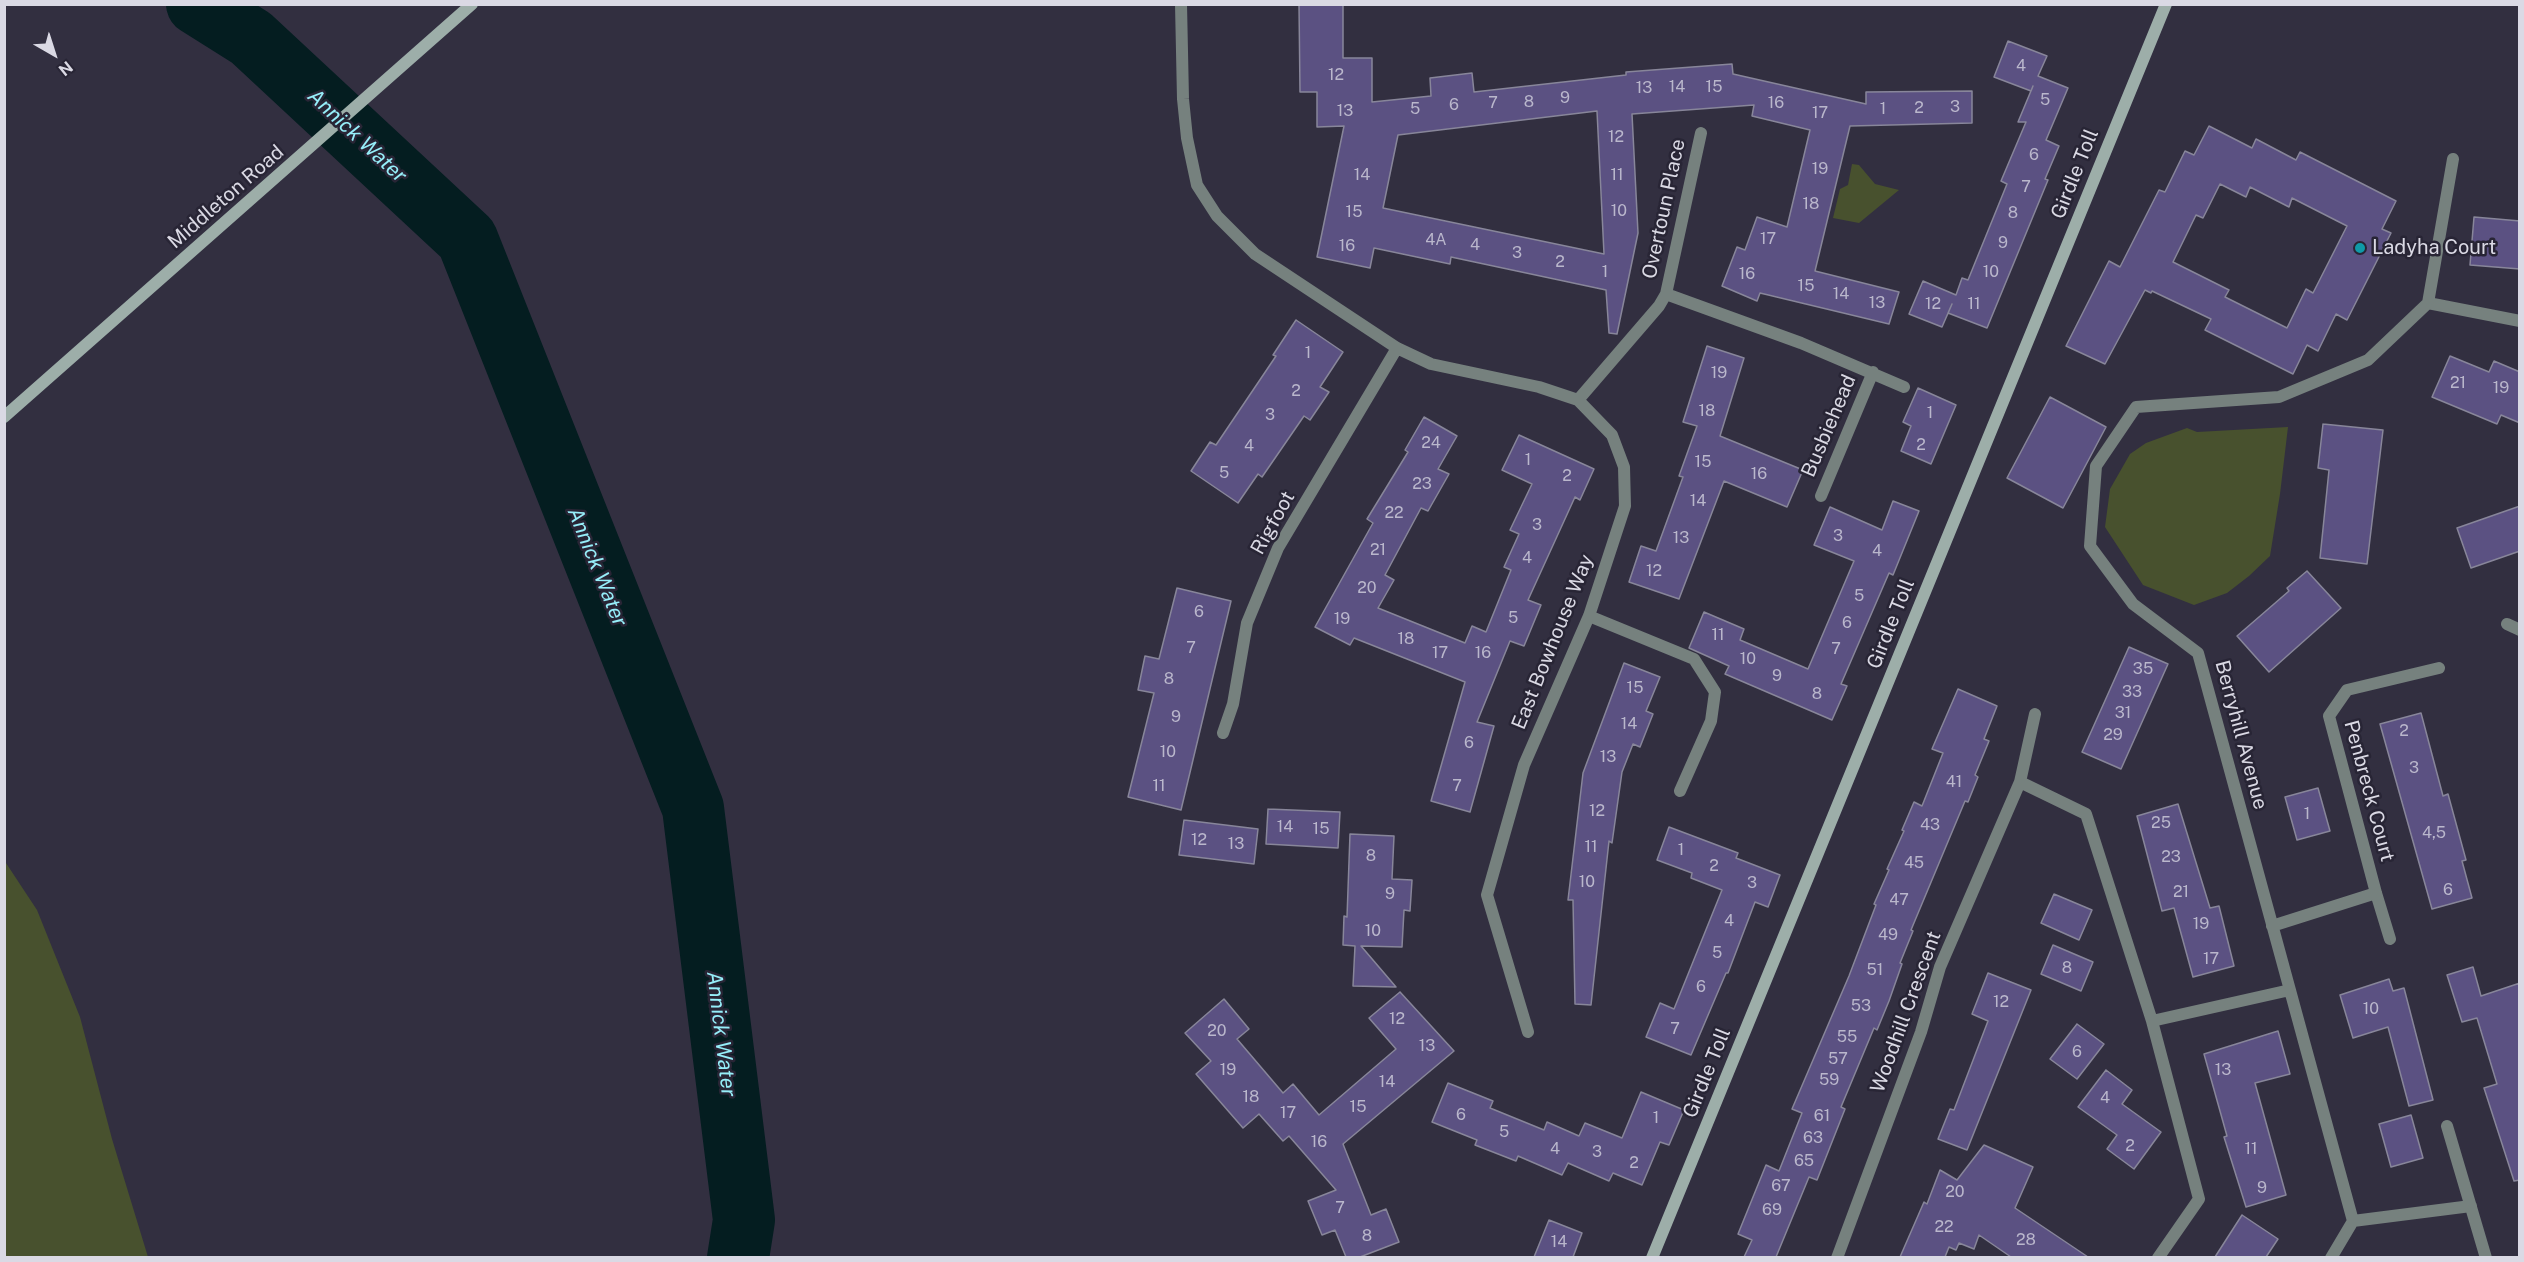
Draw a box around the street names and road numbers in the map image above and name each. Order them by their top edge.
street label: Girdle Toll [2046,126,2104,222]
street label: Overtoun Place [1637,137,1691,281]
street label: Middleton Road [163,140,289,254]
street label: Busbiehead [1797,371,1861,481]
street label: Rigfoot [1246,487,1300,559]
street label: East Bowhouse Way [1507,551,1599,733]
street label: Girdle Toll [1862,576,1920,672]
street label: Berryhill Avenue [2210,658,2272,812]
street label: Penbreck Court [2339,718,2399,864]
street label: Woodhill Crescent [1866,928,1946,1096]
street label: Girdle Toll [1678,1025,1736,1121]

